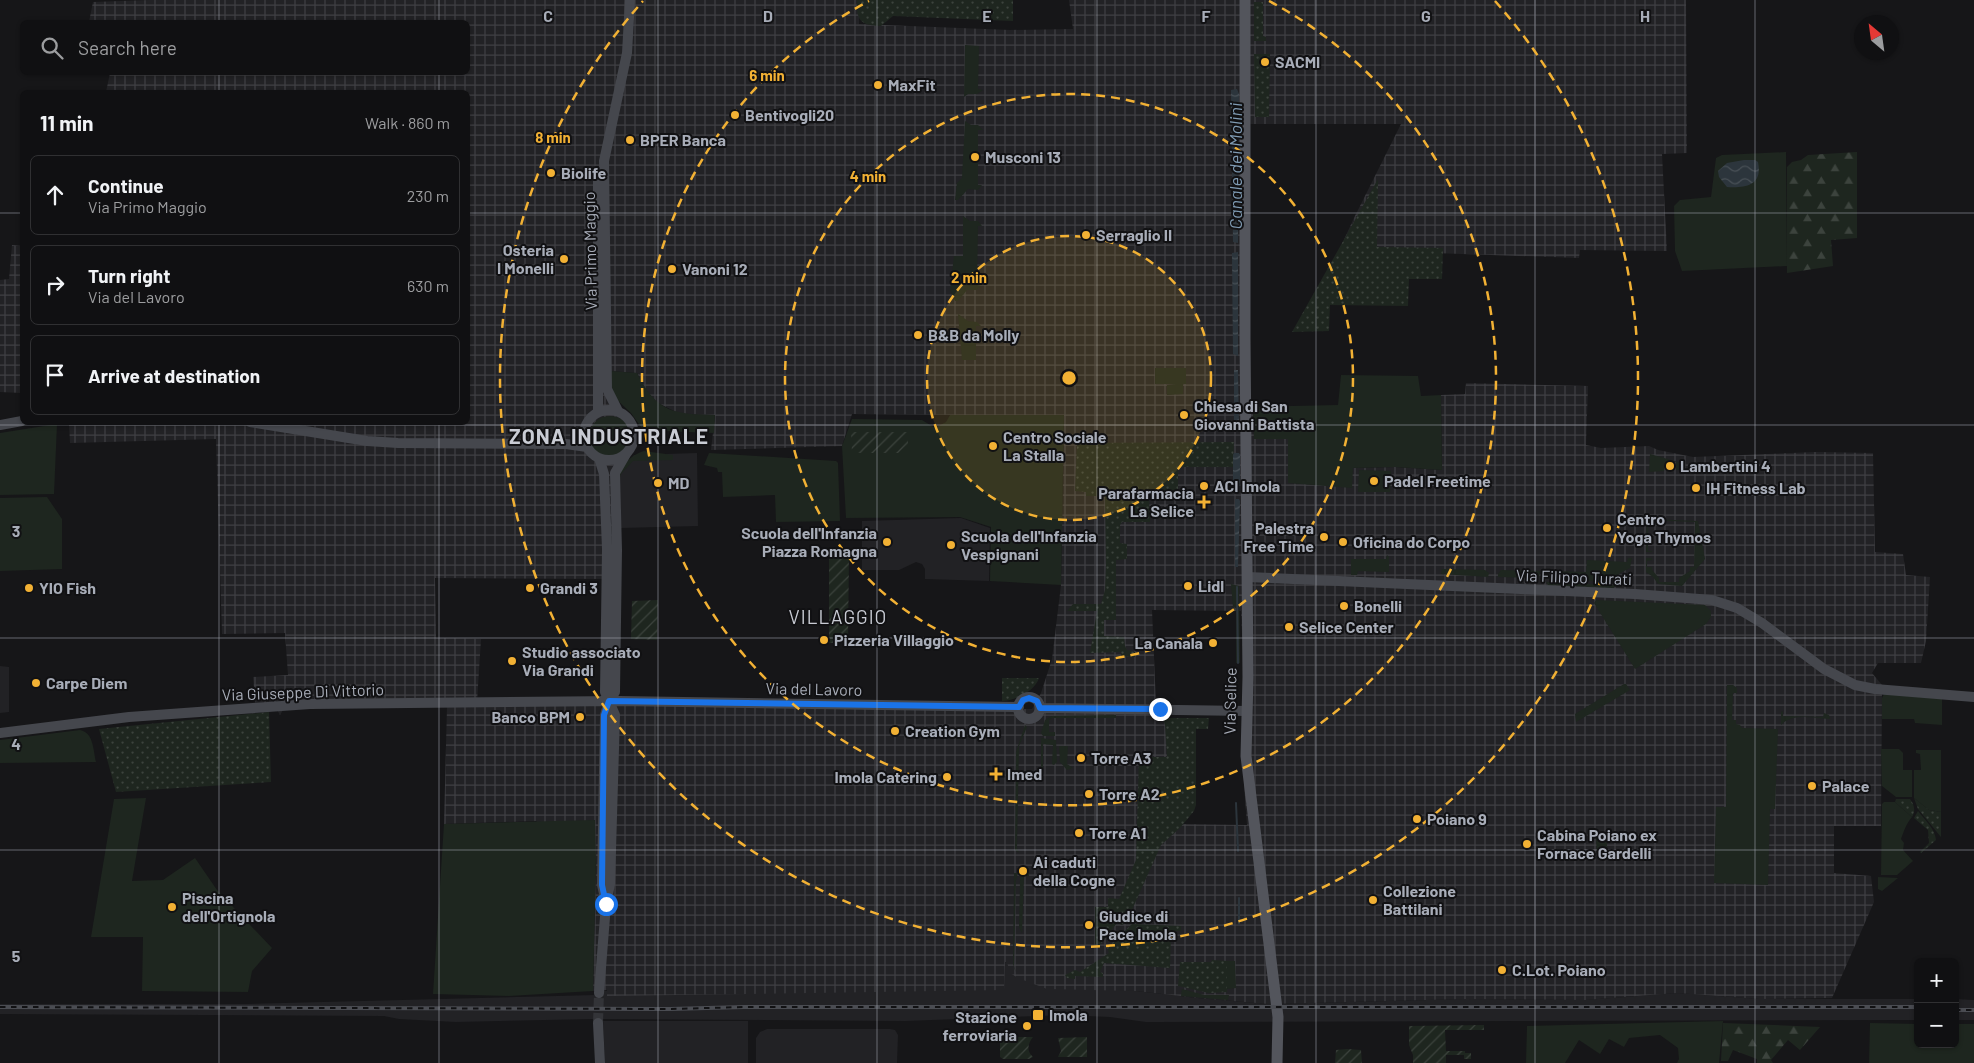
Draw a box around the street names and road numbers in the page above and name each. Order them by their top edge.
street label: Via Primo Maggio [579,191,600,311]
street label: Via Filippo Turati [1516,565,1632,588]
street label: Via Selice [1219,667,1240,735]
street label: Via del Lavoro [765,678,863,699]
street label: Via Giuseppe Di Vittorio [222,679,384,704]

